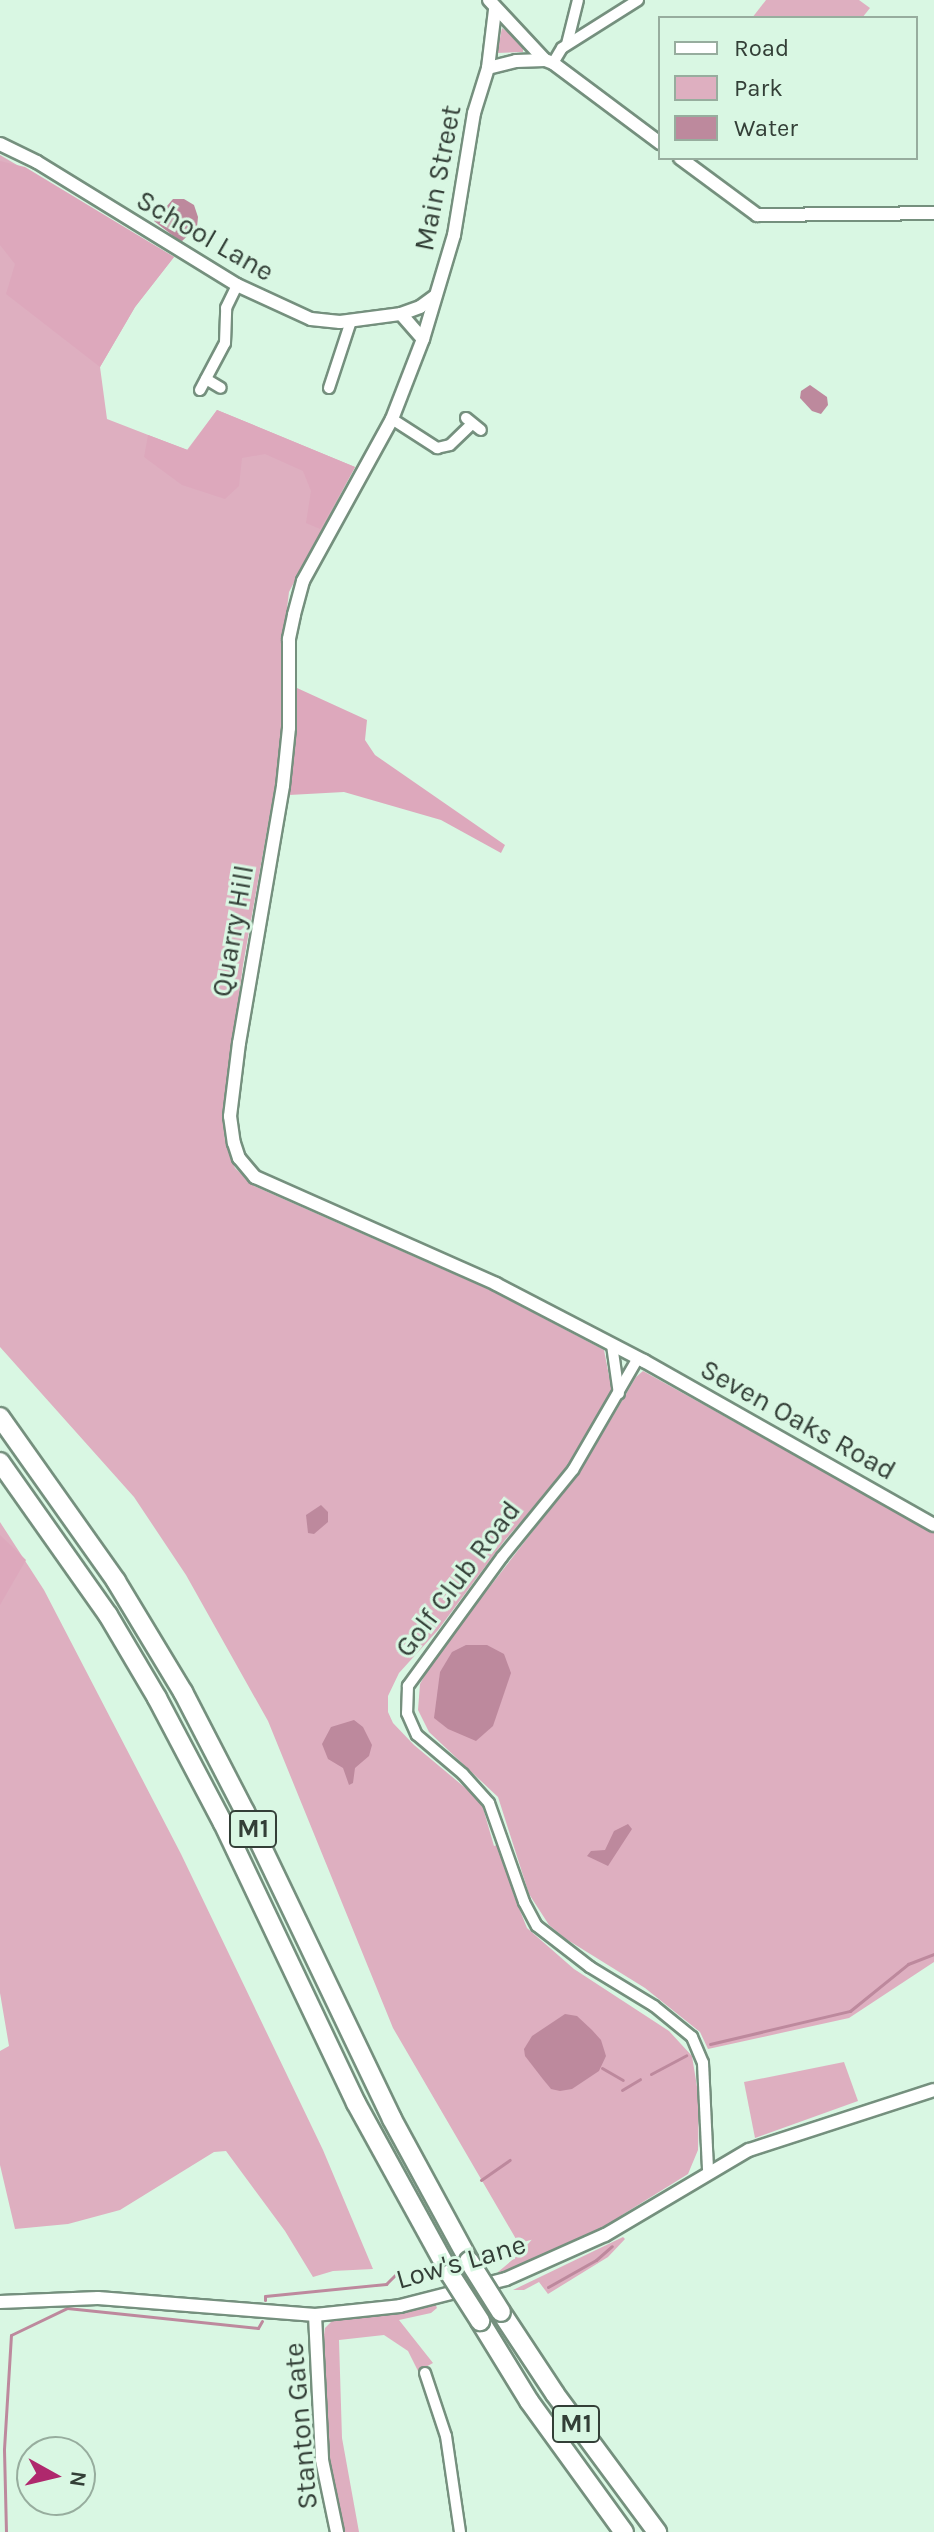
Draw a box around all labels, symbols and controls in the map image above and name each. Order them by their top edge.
legend [658,16,918,160]
text: Road [734,34,789,62]
text: Park [734,74,783,102]
street label: Main Street [407,102,469,254]
text: Water [734,114,798,142]
street label: School Lane [130,183,280,289]
street label: Quarry Hill [205,862,261,1000]
street label: Seven Oaks Road [694,1352,902,1488]
street label: Golf Club Road [388,1494,528,1664]
road number: M1 [227,1807,279,1851]
street label: Low's Lane [392,2227,530,2297]
street label: Stanton Gate [277,2341,325,2511]
road number: M1 [550,2402,602,2446]
north arrow [16,2436,96,2516]
text: N [64,2469,92,2489]

